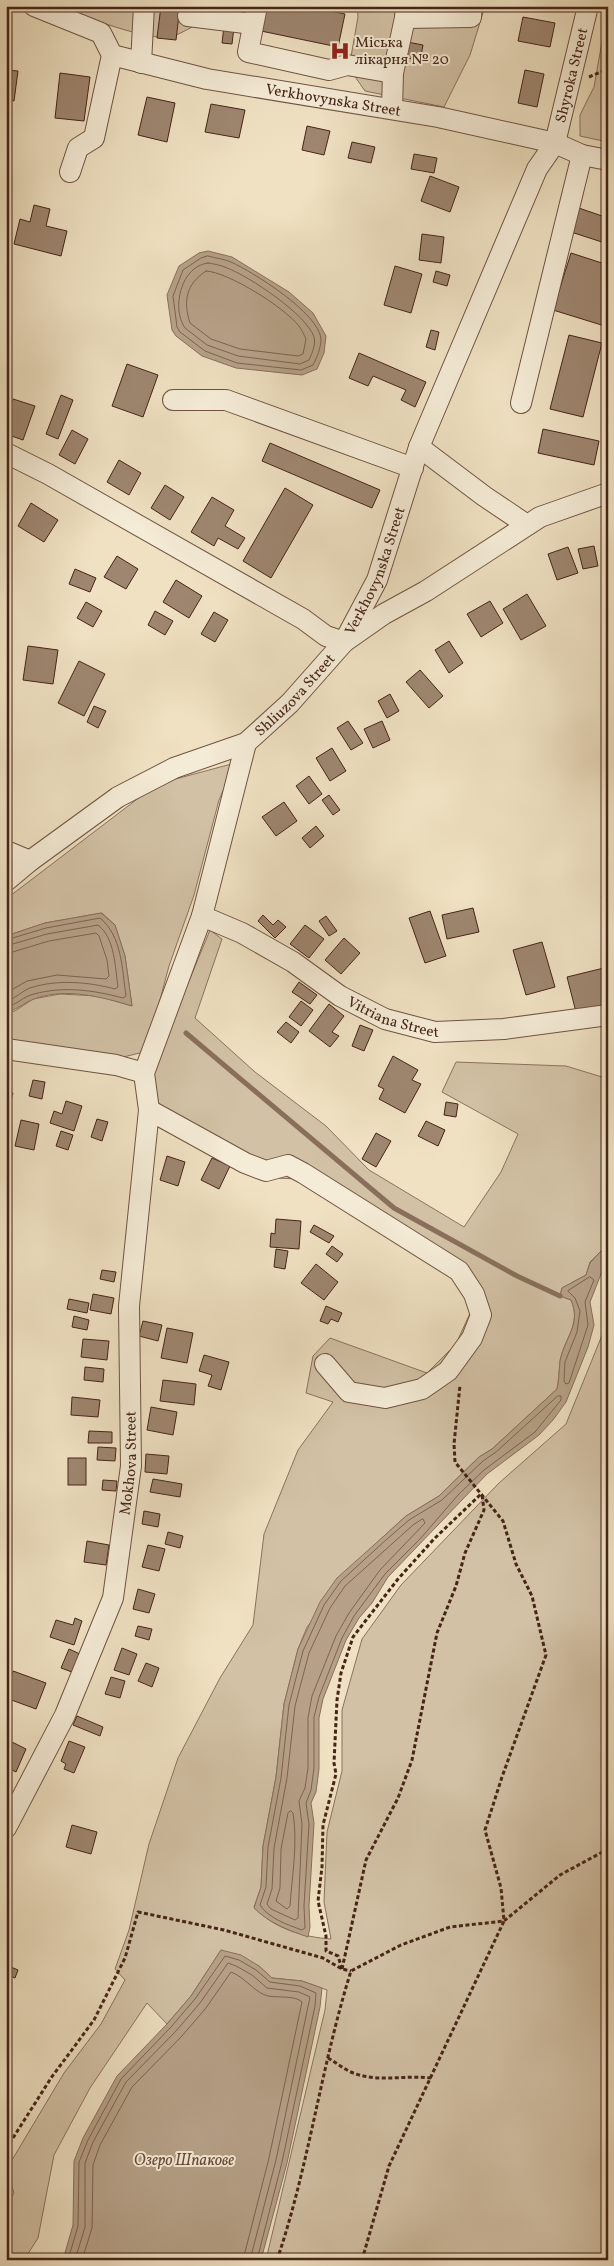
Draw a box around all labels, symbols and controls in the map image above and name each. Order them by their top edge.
street label: Shyroka Street [551,26,594,125]
place label: Міська лікарня № 20 [355,33,449,71]
hospital icon: Міська лікарня № 20 [329,40,351,62]
street label: Verkhovynska Street [264,80,402,123]
street label: Verkhovynska Street [341,505,411,639]
street label: Shliuzova Street [251,650,341,742]
street label: Vitriana Street [343,992,439,1044]
street label: Mokhova Street [115,1411,143,1516]
water label: Озеро Шпакове [134,2150,234,2172]

